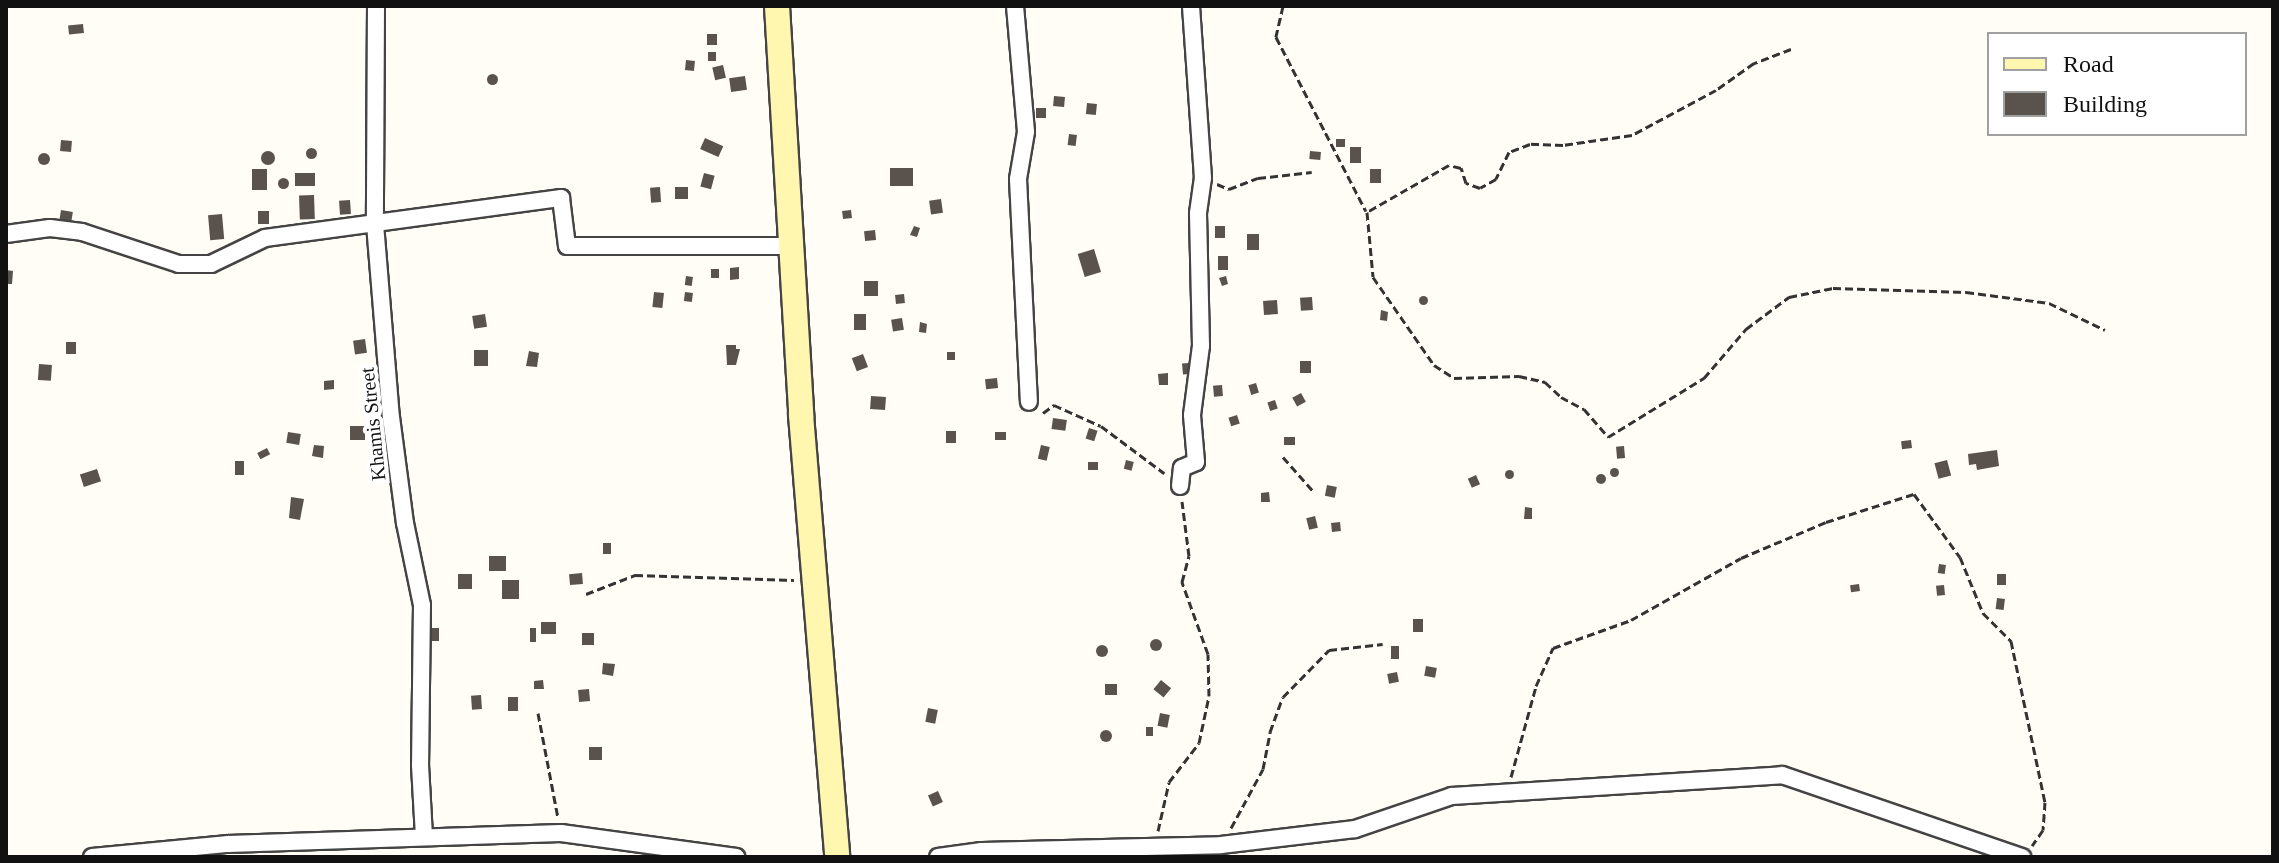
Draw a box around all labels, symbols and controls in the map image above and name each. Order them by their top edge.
legend [1987,32,2247,136]
text: Road [2063,51,2114,77]
text: Building [2063,91,2147,117]
street label: Khamis Street [355,366,391,482]

